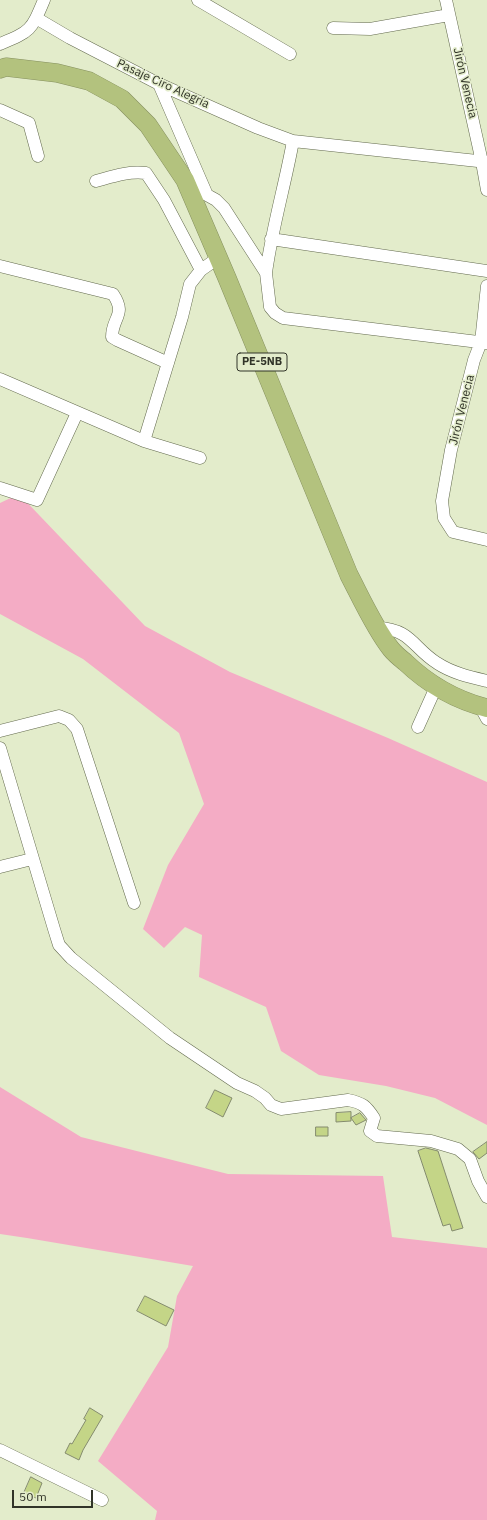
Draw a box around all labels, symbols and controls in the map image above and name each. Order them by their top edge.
street label: Jirón Venecia [450,46,480,120]
street label: Pasaje Ciro Alegría [115,56,211,112]
road number: PE-5NB [237,353,287,371]
street label: Jirón Venecia [446,373,478,447]
scale bar [14,1482,95,1508]
text: 50 m [19,1489,47,1504]

